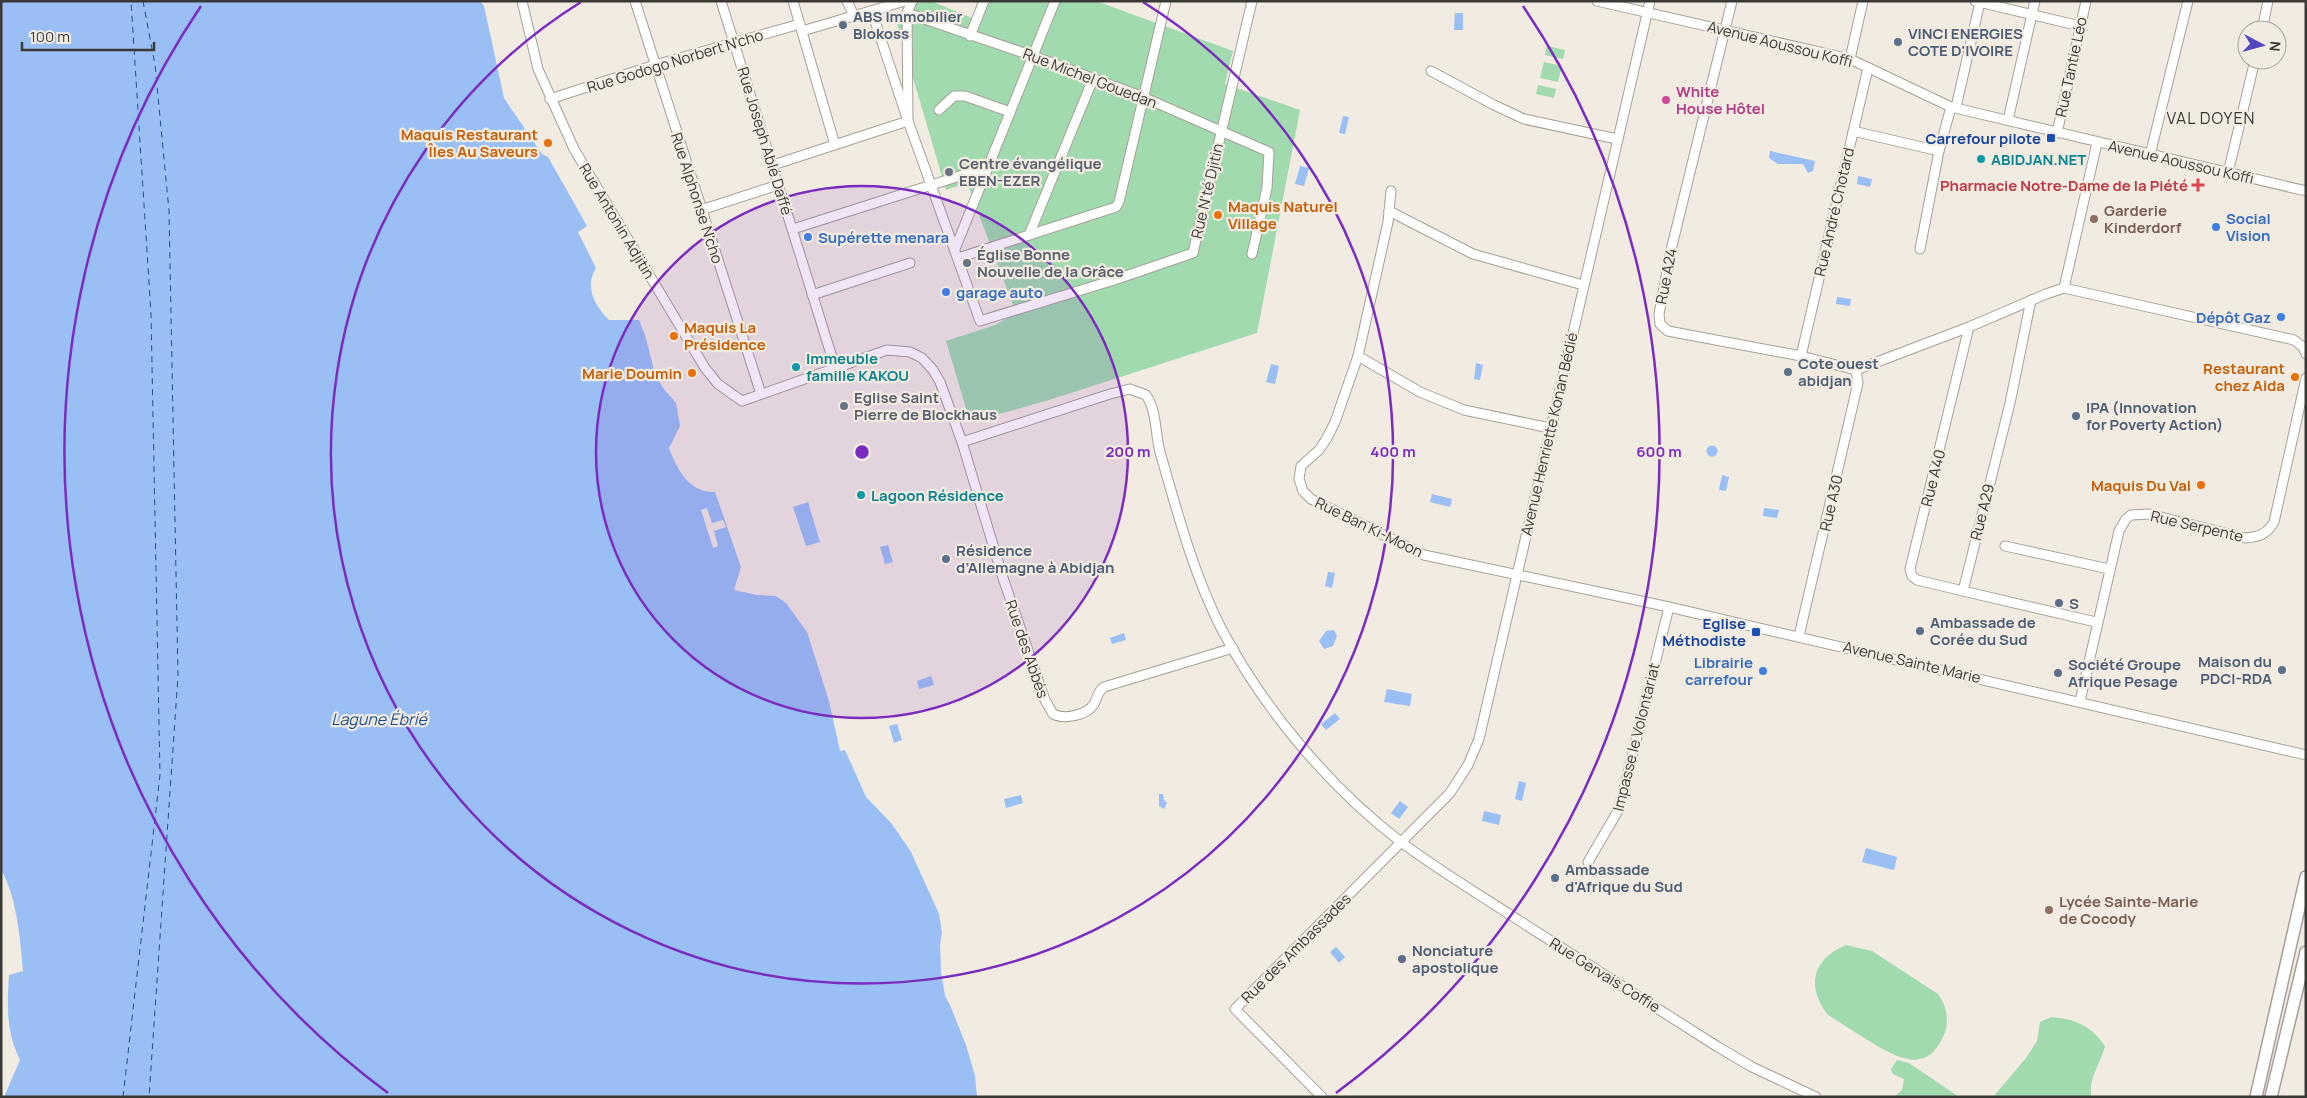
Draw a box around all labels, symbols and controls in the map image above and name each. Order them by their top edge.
place label: ABS Immobilier Blokoss [853,6,963,44]
street label: Rue Tantie Léo [2050,15,2092,119]
street label: Avenue Aoussou Koffi [1705,16,1855,72]
marker: ABS Immobilier Blokoss [837,19,849,31]
scale bar [22,20,155,52]
north arrow [2237,20,2287,70]
place label: VINCI ENERGIES COTE D'IVOIRE [1908,23,2023,61]
street label: Rue Godogo Norbert N'cho [584,24,766,98]
text: 100 m [30,26,70,47]
marker: VINCI ENERGIES COTE D'IVOIRE [1892,36,1904,48]
text: N [2265,40,2285,52]
street label: Rue Michel Gouedan [1020,43,1160,113]
street label: Rue Joseph Ablé Daffé [732,64,798,218]
place label: White House Hôtel [1676,81,1765,119]
marker: White House Hôtel [1660,94,1672,106]
district label: VAL DOYEN [2166,107,2256,129]
place label: Maquis Restaurant Îles Au Saveurs [401,124,538,162]
place label: Carrefour pilote [1925,128,2041,149]
street label: Rue Alphonse N'cho [666,130,728,266]
marker: Carrefour pilote [2045,132,2057,144]
street label: Avenue Aoussou Koffi [2106,135,2256,189]
marker: Maquis Restaurant Îles Au Saveurs [542,137,554,149]
street label: Rue N'té Djitin [1186,141,1228,241]
street label: Rue André Chotard [1809,146,1859,278]
place label: ABIDJAN.NET [1991,149,2086,170]
place label: Centre évangélique EBEN-EZER [959,153,1102,191]
marker: ABIDJAN.NET [1975,153,1987,165]
street label: Rue Antonin Adjitin [574,159,660,283]
marker: Centre évangélique EBEN-EZER [943,166,955,178]
place label: Pharmacie Notre-Dame de la Piété [1940,175,2188,196]
marker: Pharmacie Notre-Dame de la Piété [2192,179,2204,191]
place label: Maquis Naturel Village [1228,196,1338,234]
place label: Garderie Kinderdorf [2104,200,2182,238]
place label: Social Vision [2226,208,2271,246]
marker: Maquis Naturel Village [1212,209,1224,221]
marker: Garderie Kinderdorf [2088,213,2100,225]
marker: Social Vision [2210,221,2222,233]
place label: Supérette menara [818,227,949,248]
marker: Supérette menara [802,231,814,243]
place label: Église Bonne Nouvelle de la Grâce [977,244,1124,282]
street label: Rue A24 [1650,246,1682,306]
marker: Église Bonne Nouvelle de la Grâce [961,257,973,269]
place label: garage auto [956,282,1043,303]
marker: garage auto [940,286,952,298]
place label: Dépôt Gaz [2196,307,2271,328]
marker: Dépôt Gaz [2275,311,2287,323]
place label: Maquis La Présidence [684,317,766,355]
marker: Maquis La Présidence [668,330,680,342]
street label: Avenue Henriette Konan Bédié [1515,330,1583,538]
place label: Immeuble famille KAKOU [806,348,909,386]
place label: Cote ouest abidjan [1798,353,1879,391]
place label: Restaurant chez Aida [2203,358,2285,396]
marker: Immeuble famille KAKOU [790,361,802,373]
place label: Marie Doumin [582,363,682,384]
marker: Cote ouest abidjan [1782,366,1794,378]
marker: Marie Doumin [686,367,698,379]
marker: Restaurant chez Aida [2289,371,2301,383]
place label: Eglise Saint Pierre de Blockhaus [854,387,997,425]
place label: IPA (Innovation for Poverty Action) [2086,397,2223,435]
marker: Eglise Saint Pierre de Blockhaus [838,400,850,412]
marker: IPA (Innovation for Poverty Action) [2070,410,2082,422]
text: 200 m [1105,441,1151,462]
text: 400 m [1370,441,1416,462]
text: 600 m [1636,441,1682,462]
centre of rings [853,443,871,461]
street label: Rue A40 [1916,447,1950,509]
street label: Rue A30 [1814,473,1848,533]
place label: Maquis Du Val [2091,475,2191,496]
marker: Maquis Du Val [2195,479,2207,491]
street label: Rue A29 [1965,482,1999,542]
place label: Lagoon Résidence [871,485,1004,506]
marker: Lagoon Résidence [855,489,867,501]
street label: Rue Ban Ki-Moon [1312,492,1427,562]
street label: Rue Serpente [2149,505,2246,547]
place label: Résidence d’Allemagne à Abidjan [956,540,1114,578]
marker: Résidence d’Allemagne à Abidjan [940,553,952,565]
place label: S [2069,593,2079,614]
street label: Rue des Abbés [1000,597,1054,701]
marker: S [2053,597,2065,609]
place label: Ambassade de Corée du Sud [1930,612,2036,650]
place label: Eglise Méthodiste [1662,613,1746,651]
marker: Ambassade de Corée du Sud [1914,625,1926,637]
marker: Eglise Méthodiste [1750,626,1762,638]
street label: Avenue Sainte Marie [1841,636,1983,688]
place label: Maison du PDCI-RDA [2198,651,2272,689]
place label: Librairie carrefour [1685,652,1753,690]
place label: Société Groupe Afrique Pesage [2068,654,2181,692]
street label: Impasse le Volontariat [1607,661,1665,813]
marker: Maison du PDCI-RDA [2276,664,2288,676]
marker: Librairie carrefour [1757,665,1769,677]
marker: Société Groupe Afrique Pesage [2052,667,2064,679]
water label: Lagune Ébrié [331,708,428,730]
place label: Ambassade d'Afrique du Sud [1565,859,1683,897]
marker: Ambassade d'Afrique du Sud [1549,872,1561,884]
street label: Rue des Ambassades [1236,888,1356,1008]
place label: Lycée Sainte-Marie de Cocody [2059,891,2198,929]
marker: Lycée Sainte-Marie de Cocody [2043,904,2055,916]
street label: Rue Gervais Coffie [1546,932,1665,1018]
place label: Nonciature apostolique [1412,940,1499,978]
marker: Nonciature apostolique [1396,953,1408,965]

